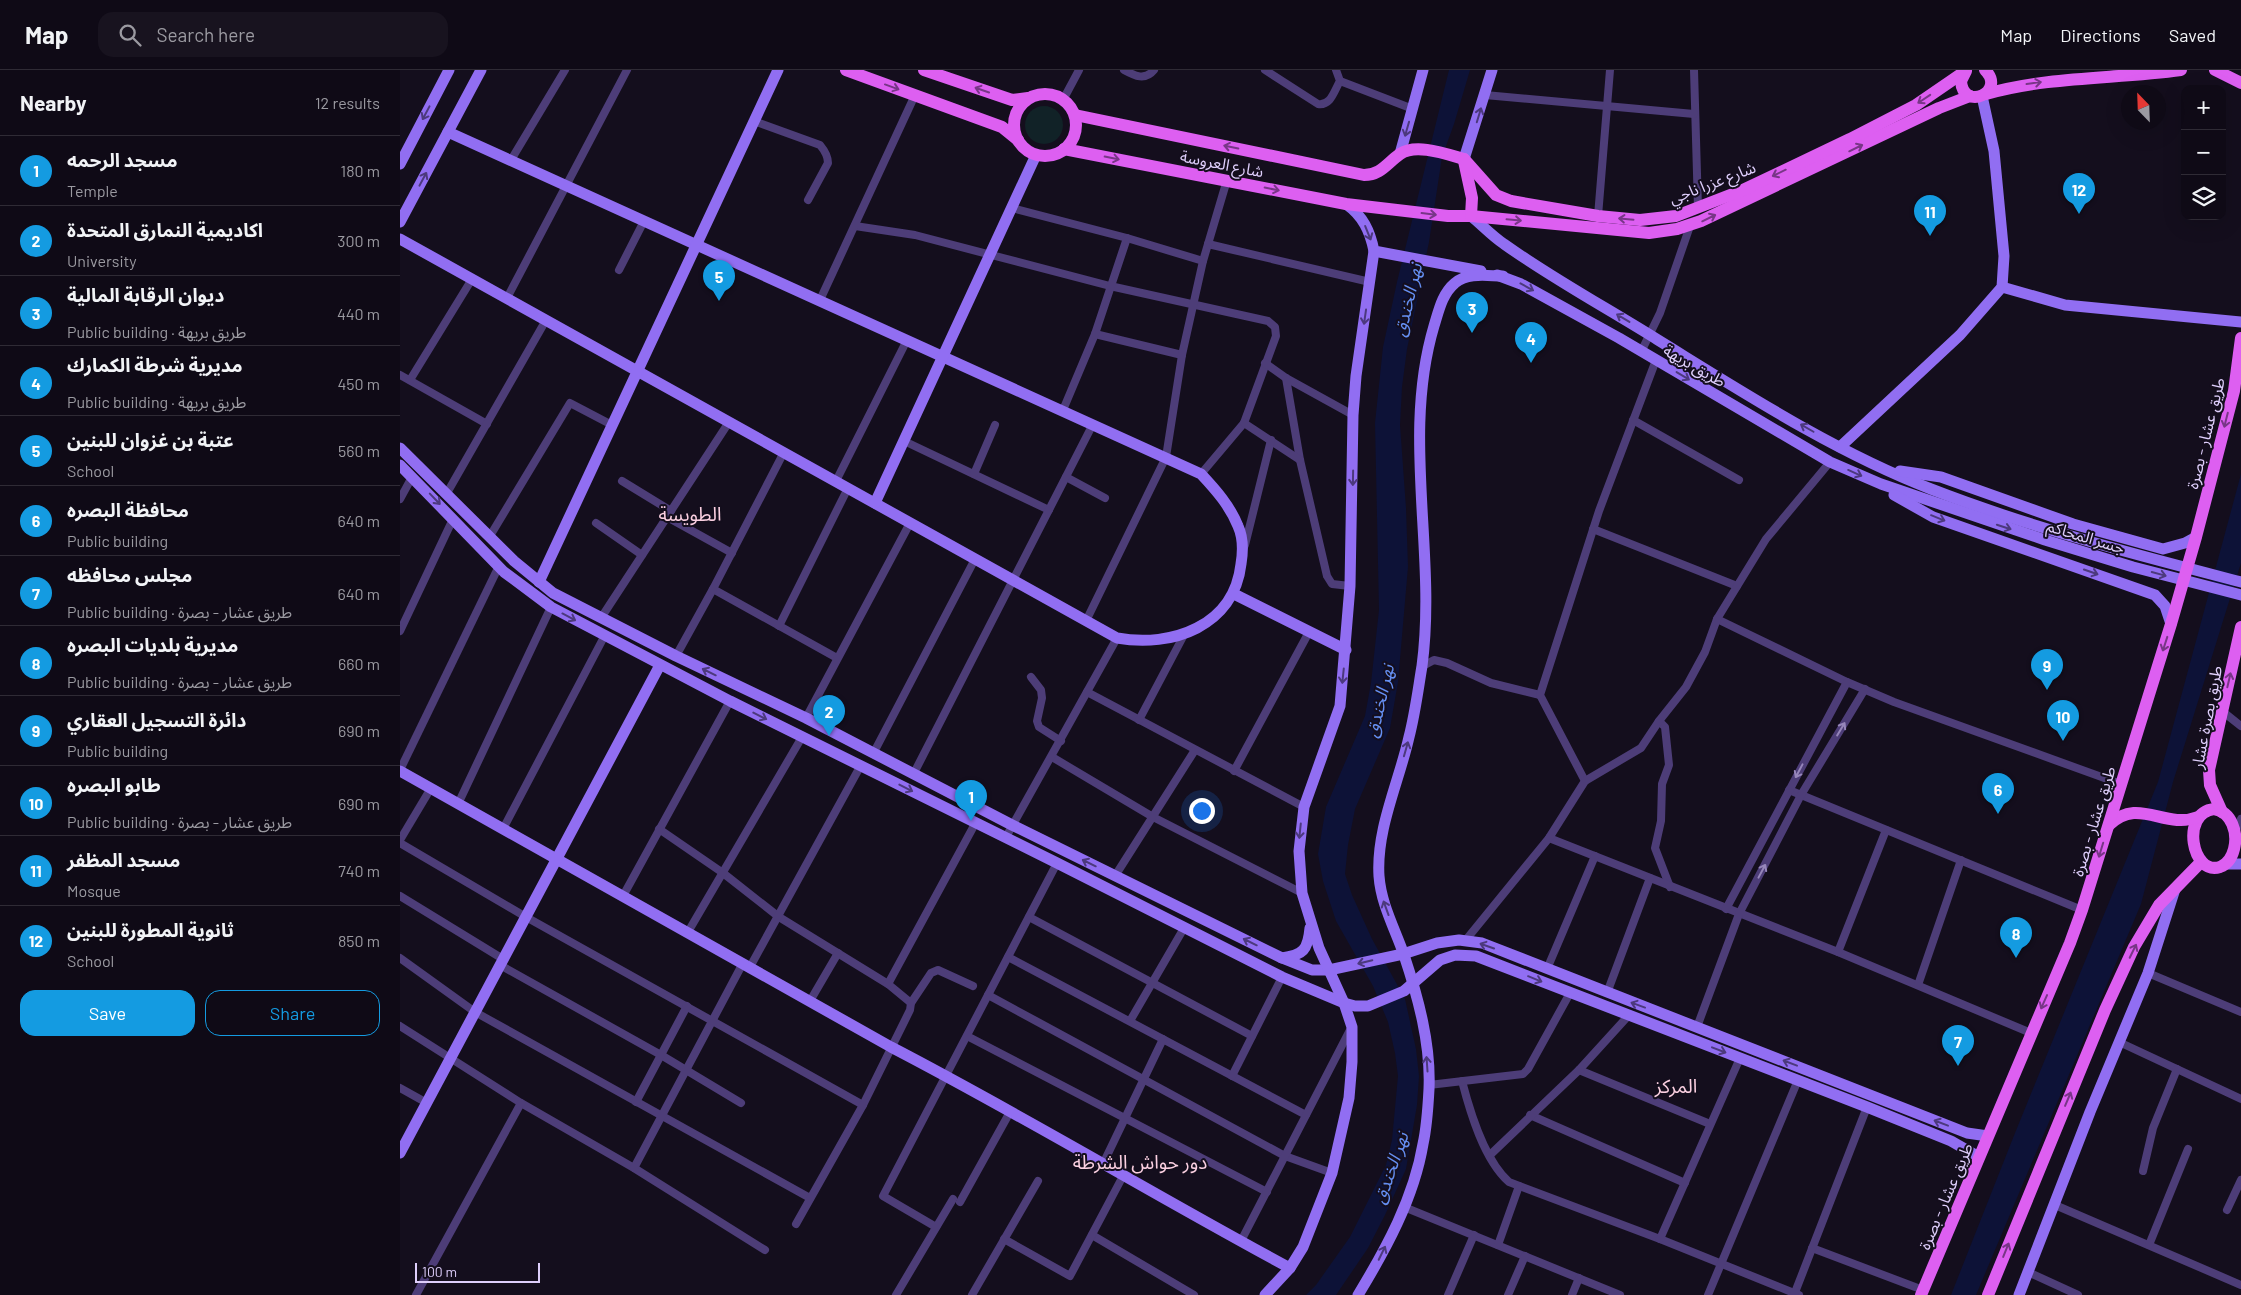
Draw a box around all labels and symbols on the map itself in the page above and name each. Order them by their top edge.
one-way arrow [2025,78,2041,88]
one-way arrow [884,83,899,92]
one-way arrow [974,85,990,94]
north arrow [2121,85,2166,130]
one-way arrow [1917,94,1931,104]
one-way arrow [421,105,430,120]
one-way arrow [1475,107,1484,123]
one-way arrow [1402,121,1412,137]
one-way arrow [1223,142,1239,151]
one-way arrow [1848,142,1863,152]
street label: شارع العروسة [1178,146,1265,184]
one-way arrow [1104,154,1120,164]
street label: شارع عزرا ناجي [1666,157,1760,211]
one-way arrow [1772,168,1787,178]
one-way arrow [418,171,428,186]
pin: 12 [2063,173,2095,214]
one-way arrow [1263,185,1279,194]
pin: 11 [1914,195,1946,236]
one-way arrow [1420,209,1436,219]
one-way arrow [1701,212,1716,222]
one-way arrow [1618,214,1634,223]
one-way arrow [1506,216,1522,225]
one-way arrow [1364,225,1374,240]
water label: نهر الخندق [1388,259,1428,339]
pin: 5 [703,260,735,301]
one-way arrow [1519,282,1534,292]
pin: 3 [1456,292,1488,333]
one-way arrow [1360,308,1370,324]
one-way arrow [1616,312,1630,322]
pin: 4 [1515,322,1547,363]
street label: طريق بريهة [1660,340,1730,392]
one-way arrow [1675,372,1689,382]
street label: طريق عشار - بصرة [2182,375,2230,491]
one-way arrow [2221,412,2231,428]
one-way arrow [1801,423,1815,433]
one-way arrow [1847,468,1862,478]
one-way arrow [1348,470,1357,486]
one-way arrow [429,493,441,505]
district label: الطويسة [659,502,722,526]
one-way arrow [1930,514,1945,523]
street label: جسر المحاكم [2044,515,2127,561]
one-way arrow [1996,522,2012,532]
one-way arrow [2083,568,2098,577]
one-way arrow [2151,569,2167,579]
one-way arrow [562,612,577,622]
one-way arrow [2159,636,2169,652]
pin: 9 [2031,649,2063,690]
water label: نهر الخندق [1360,660,1400,740]
street label: طريق بصرة عشار [2187,664,2227,772]
one-way arrow [702,667,717,676]
one-way arrow [1338,667,1348,683]
one-way arrow [2225,673,2234,689]
pin: 2 [813,695,845,736]
pin: 10 [2047,700,2079,741]
one-way arrow [752,712,767,721]
one-way arrow [1836,723,1846,737]
one-way arrow [1402,742,1411,758]
street label: طريق عشار - بصرة [2067,763,2121,879]
one-way arrow [1794,764,1804,779]
pin: 6 [1982,773,2014,814]
pin: 1 [955,780,987,821]
one-way arrow [898,784,913,793]
your location [1189,798,1215,824]
one-way arrow [1295,823,1305,839]
one-way arrow [2096,841,2105,857]
one-way arrow [1081,857,1096,867]
one-way arrow [1758,864,1767,879]
one-way arrow [1381,900,1390,916]
pin: 8 [2000,917,2032,958]
one-way arrow [1243,937,1258,946]
one-way arrow [1479,940,1495,950]
one-way arrow [2129,944,2138,959]
one-way arrow [1358,958,1374,967]
one-way arrow [1527,975,1542,984]
one-way arrow [2039,994,2049,1009]
one-way arrow [1631,1000,1646,1009]
pin: 7 [1942,1025,1974,1066]
one-way arrow [1711,1046,1726,1055]
one-way arrow [1423,1056,1432,1072]
one-way arrow [1783,1058,1798,1067]
district label: المركز [1654,1074,1697,1098]
one-way arrow [2064,1092,2073,1107]
one-way arrow [1934,1118,1949,1127]
water label: نهر الخندق [1367,1127,1414,1207]
street label: طريق عشار - بصرة [1914,1140,1978,1253]
district label: دور حواش الشرطة [1073,1150,1207,1174]
one-way arrow [2002,1243,2011,1258]
one-way arrow [1378,1246,1387,1261]
scale bar [415,1260,540,1283]

